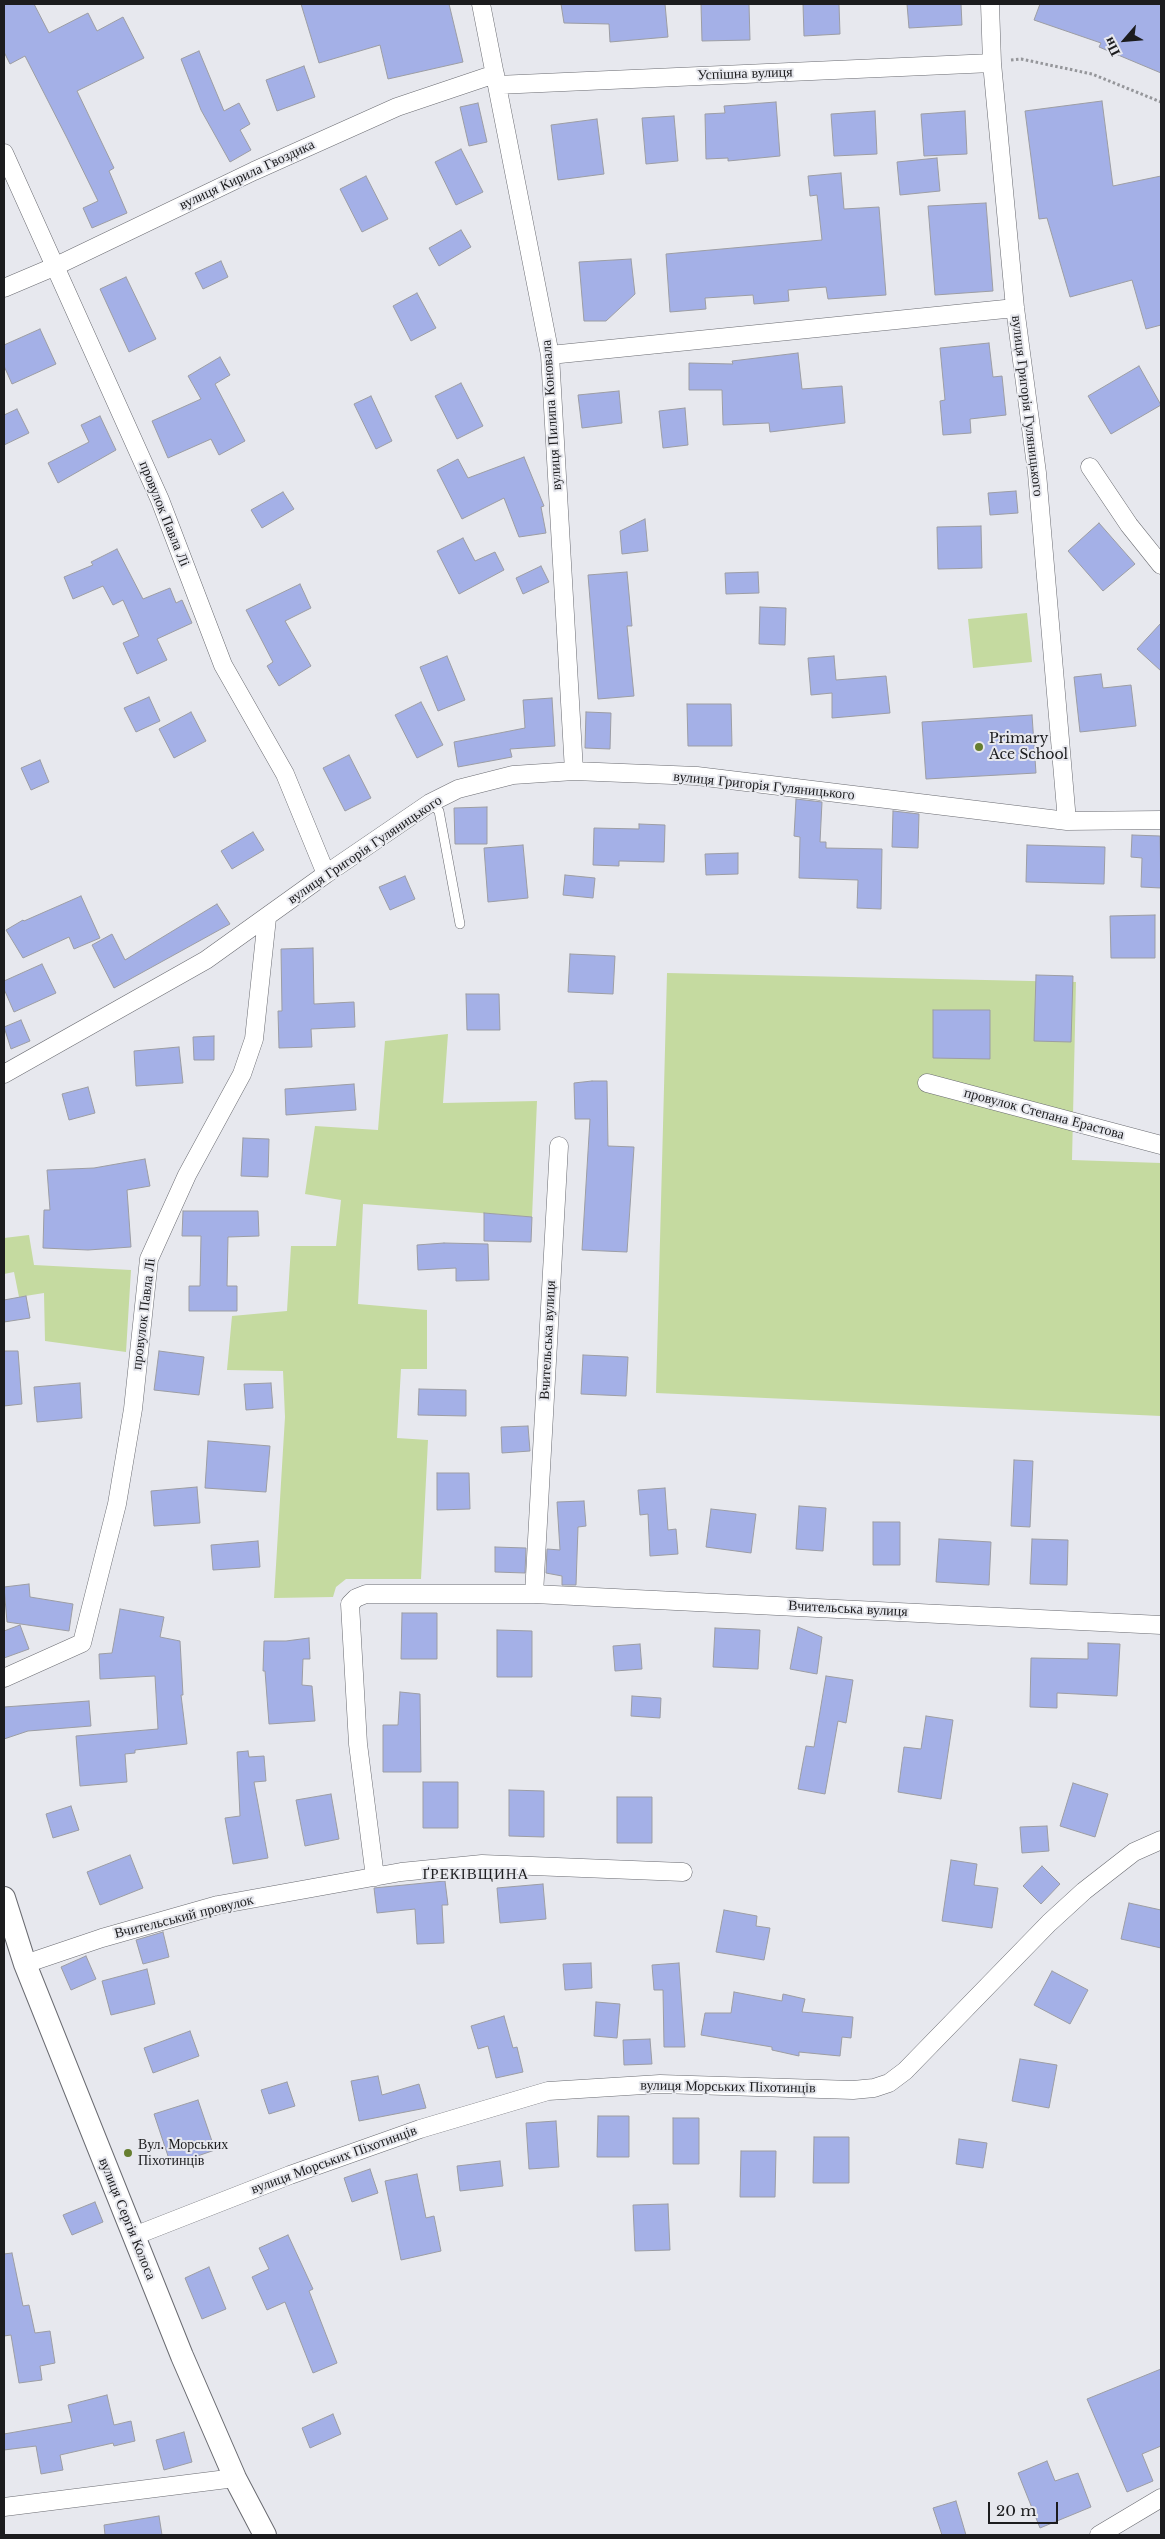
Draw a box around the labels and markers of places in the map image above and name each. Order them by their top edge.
place label: Primary Ace School [989,731,1068,764]
marker: Primary Ace School [973,741,985,753]
place label: Вул. Морських Піхотинців [138,2137,228,2170]
marker: Вул. Морських Піхотинців [122,2147,134,2159]

